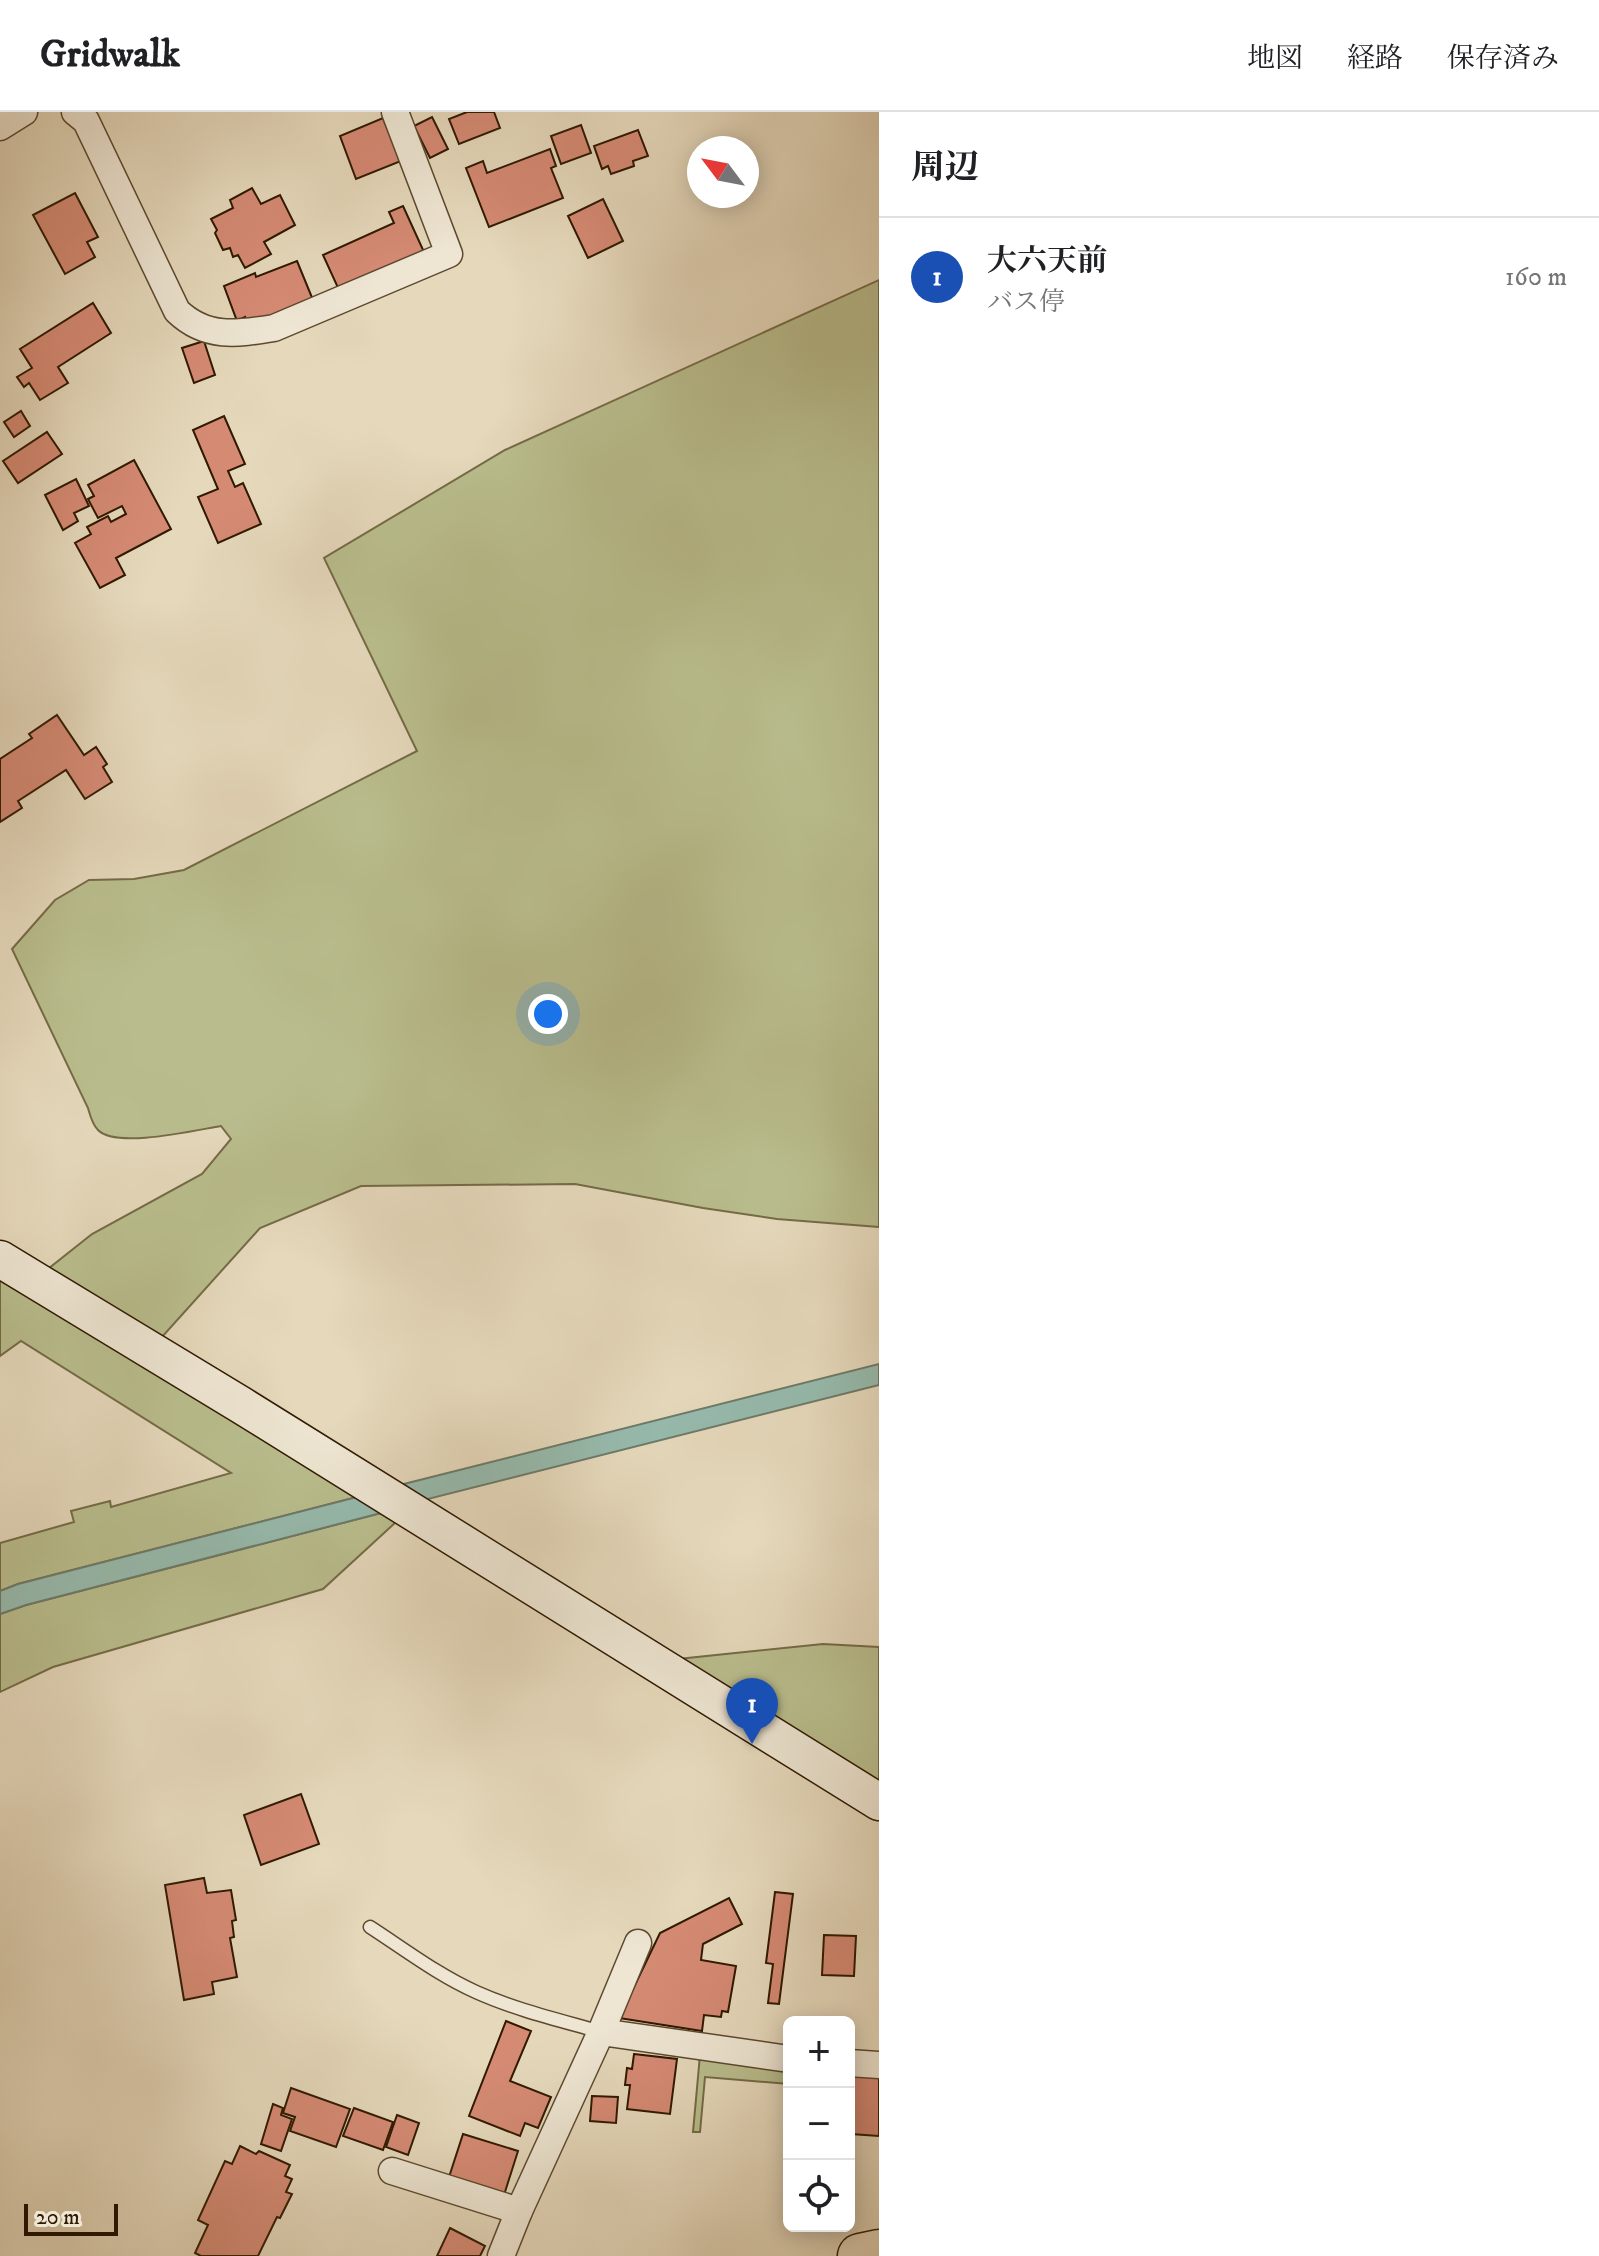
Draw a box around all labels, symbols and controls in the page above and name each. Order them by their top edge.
text: Gridwalk [40,31,180,79]
text: 地図 [1247,41,1303,76]
text: 経路 [1347,41,1403,76]
text: 保存済み [1447,41,1559,76]
north arrow [687,136,759,208]
text: 周辺 [911,147,979,189]
text: 大六天前 [987,243,1107,280]
text: 1 [932,261,942,294]
text: 160 m [1505,261,1567,294]
text: バス停 [987,286,1065,319]
your location [528,994,568,1034]
pin: 1 [726,1678,778,1744]
map controls [783,2016,855,2232]
button: + [783,2016,855,2088]
button: − [783,2088,855,2160]
button: locate [783,2160,855,2232]
scale bar [24,2200,118,2236]
text: 20 m [36,2204,80,2231]

